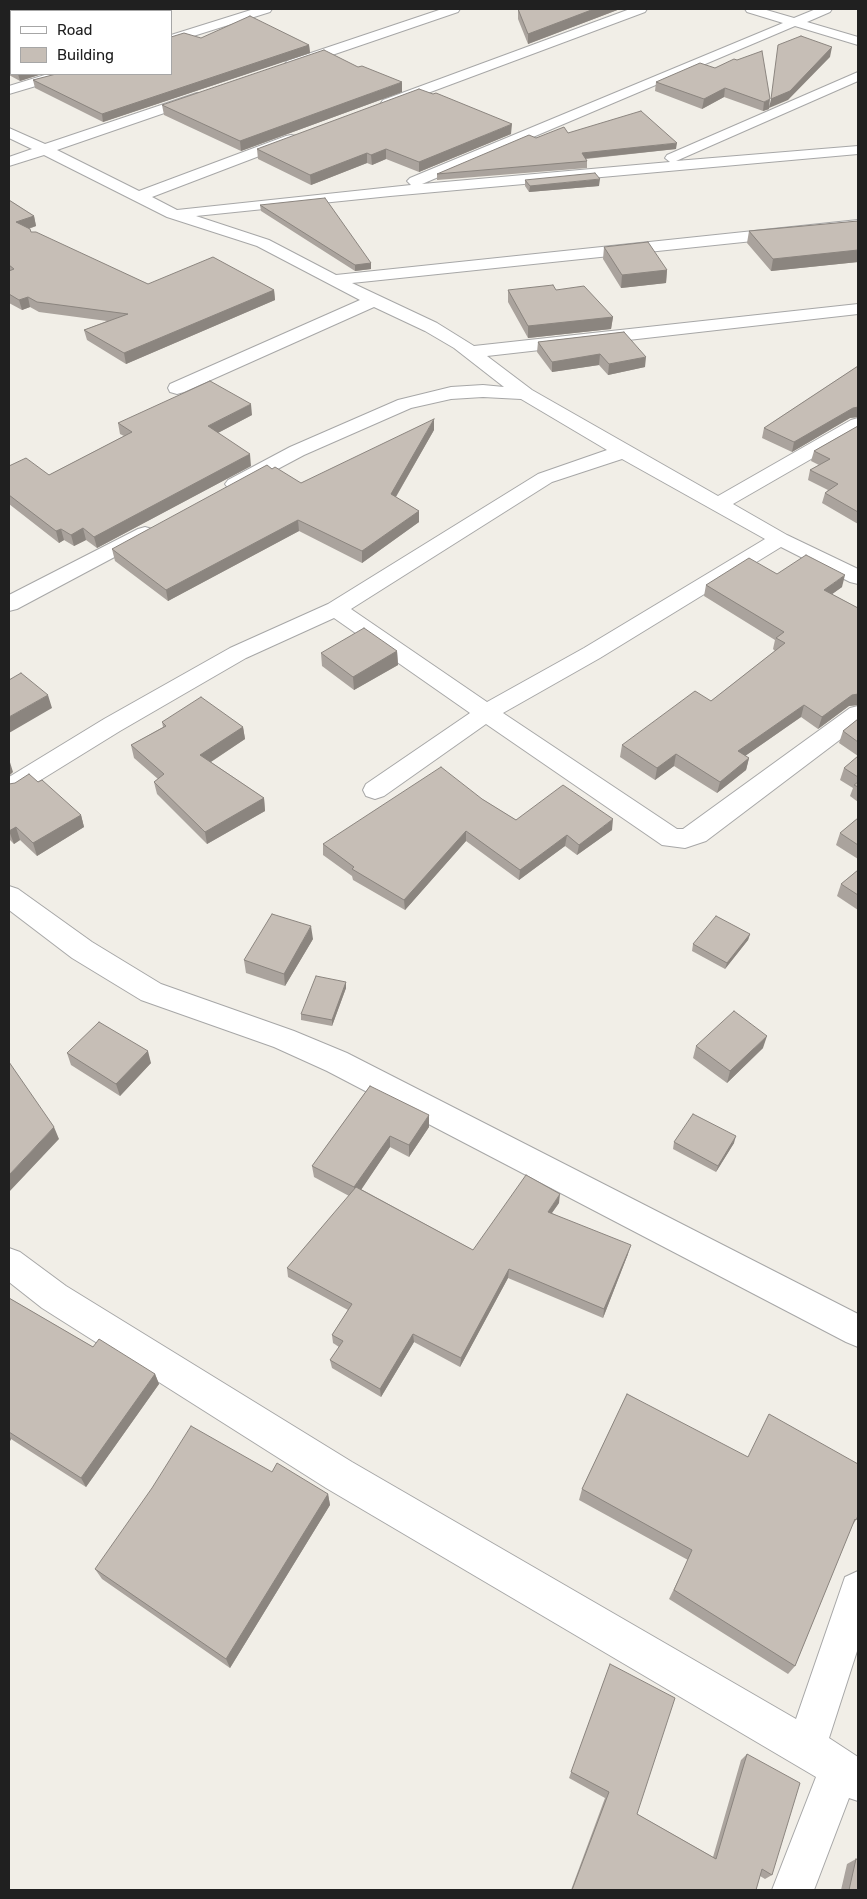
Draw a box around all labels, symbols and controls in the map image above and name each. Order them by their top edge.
legend [10,10,172,75]
text: Road [57,21,93,39]
text: Building [57,46,114,64]

